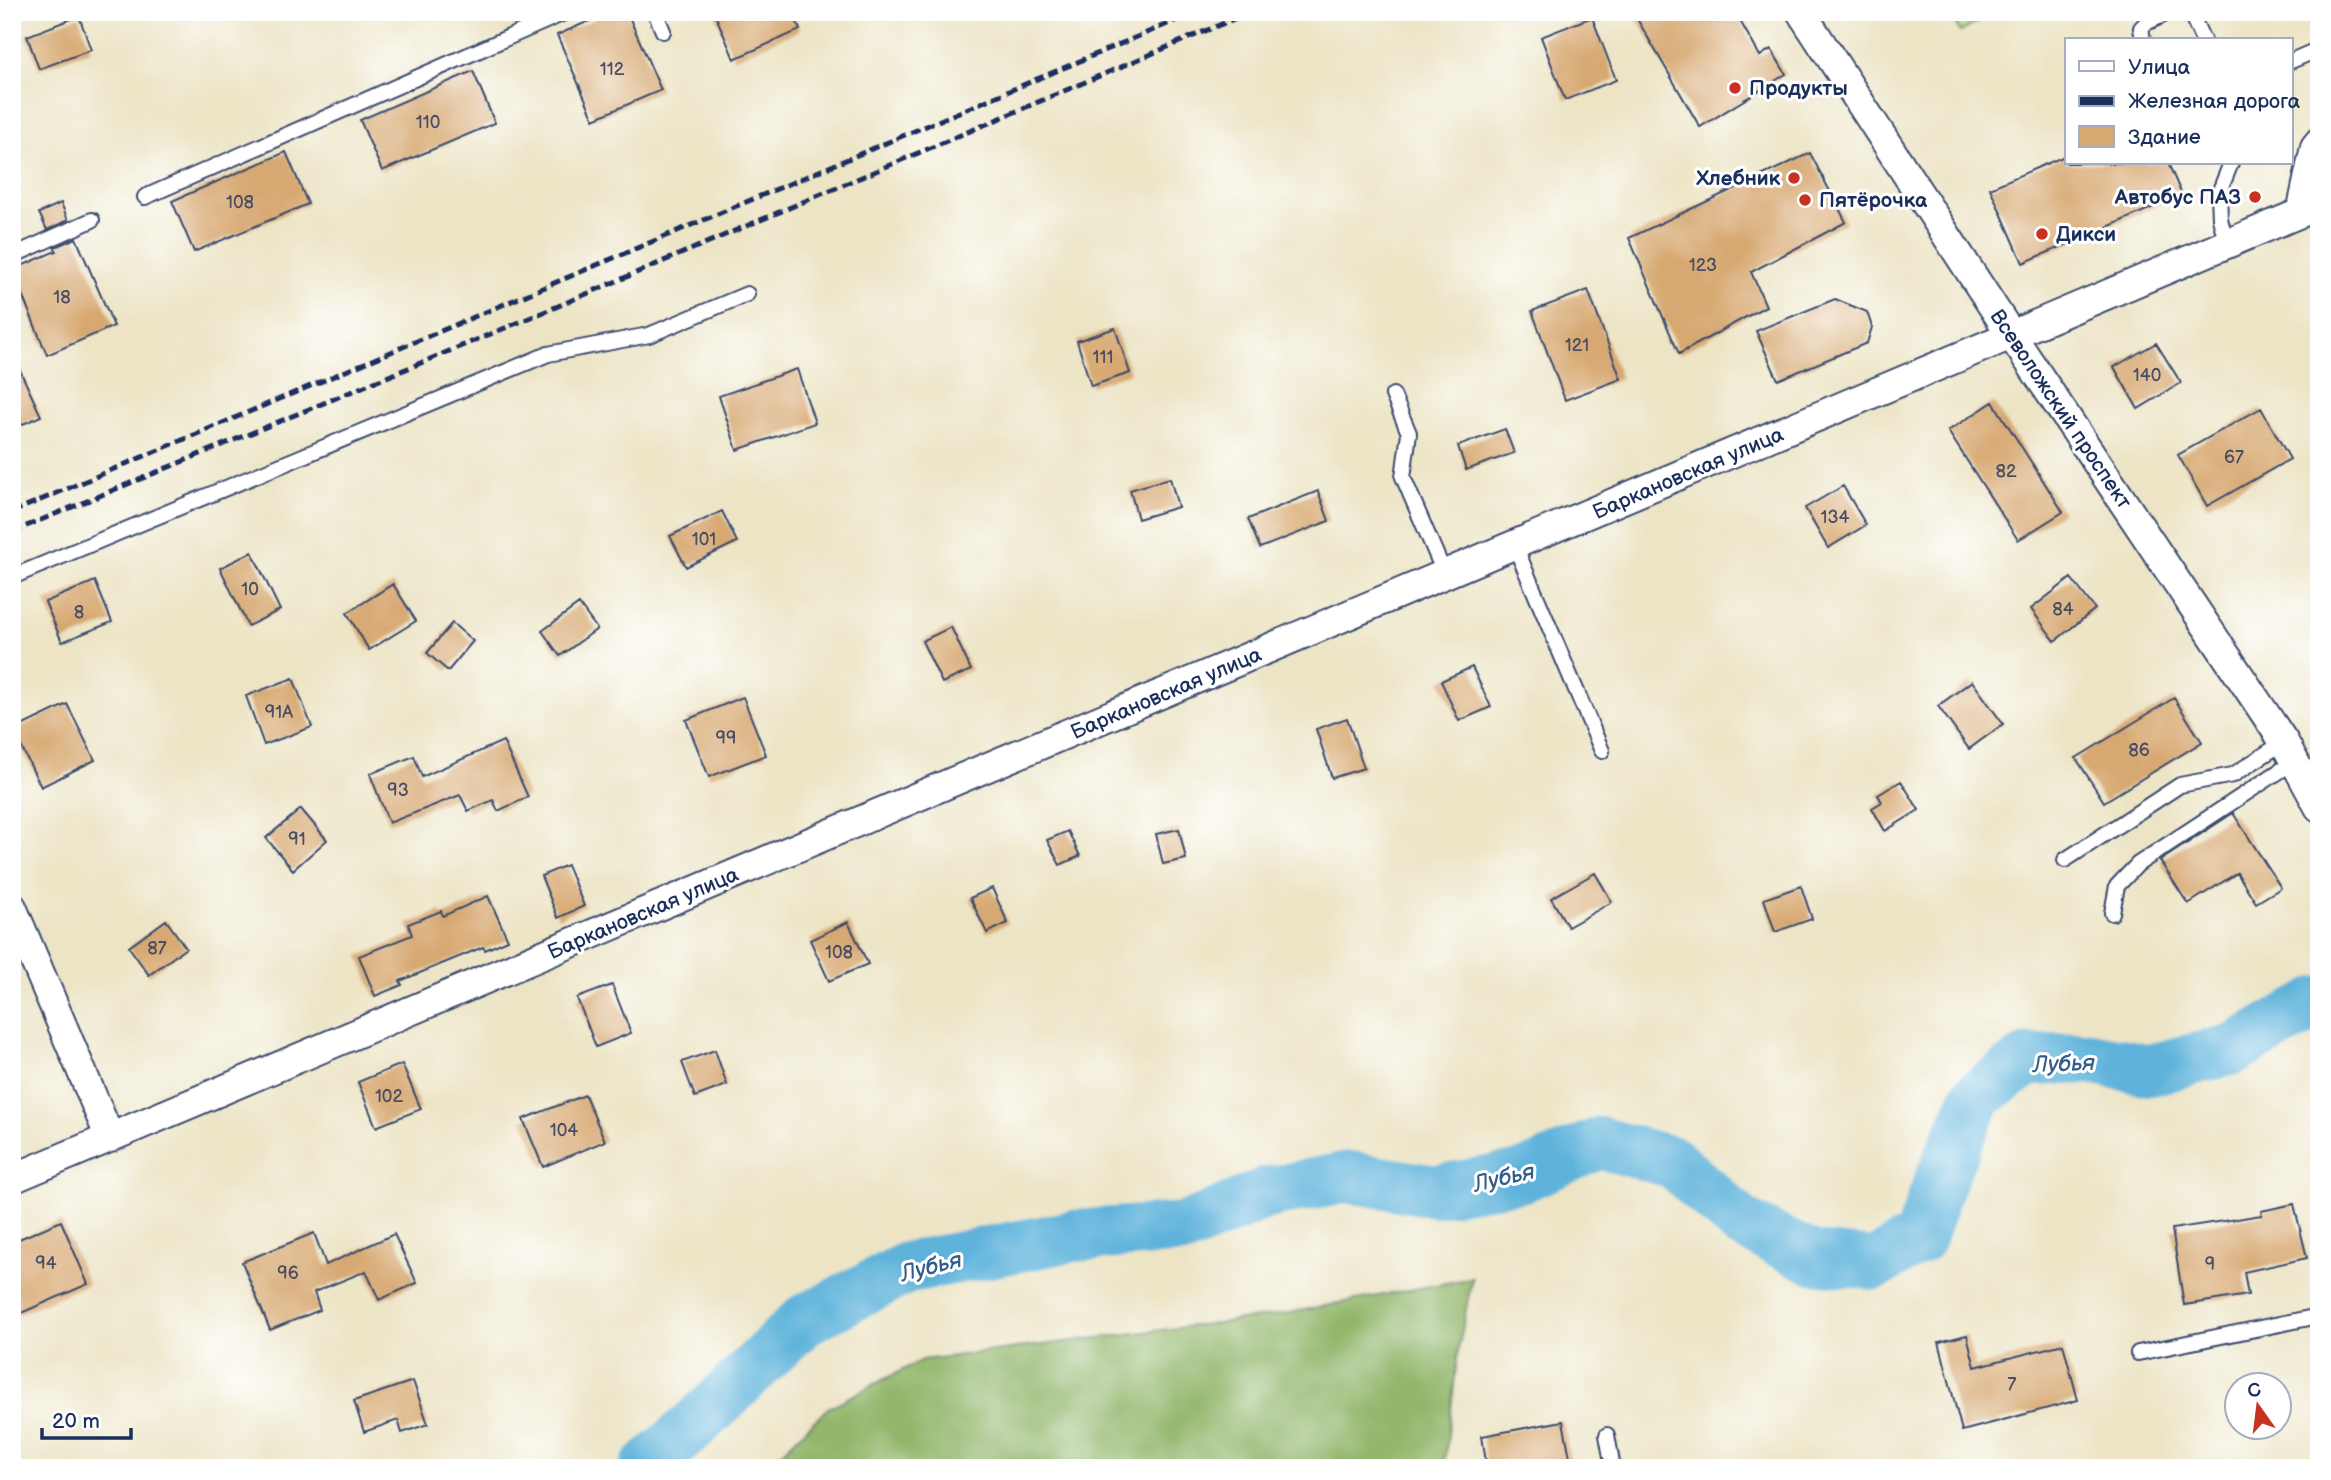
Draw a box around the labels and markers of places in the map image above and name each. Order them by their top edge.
place label: Продукты [1749,76,1848,101]
marker: Продукты [1727,80,1743,96]
place label: Хлебник [1695,166,1781,191]
marker: Хлебник [1786,170,1802,186]
place label: Автобус ПАЗ [2114,185,2241,210]
place label: Пятёрочка [1819,188,1928,213]
marker: Автобус ПАЗ [2247,189,2263,205]
marker: Пятёрочка [1797,192,1813,208]
place label: Дикси [2056,222,2116,247]
marker: Дикси [2034,226,2050,242]

